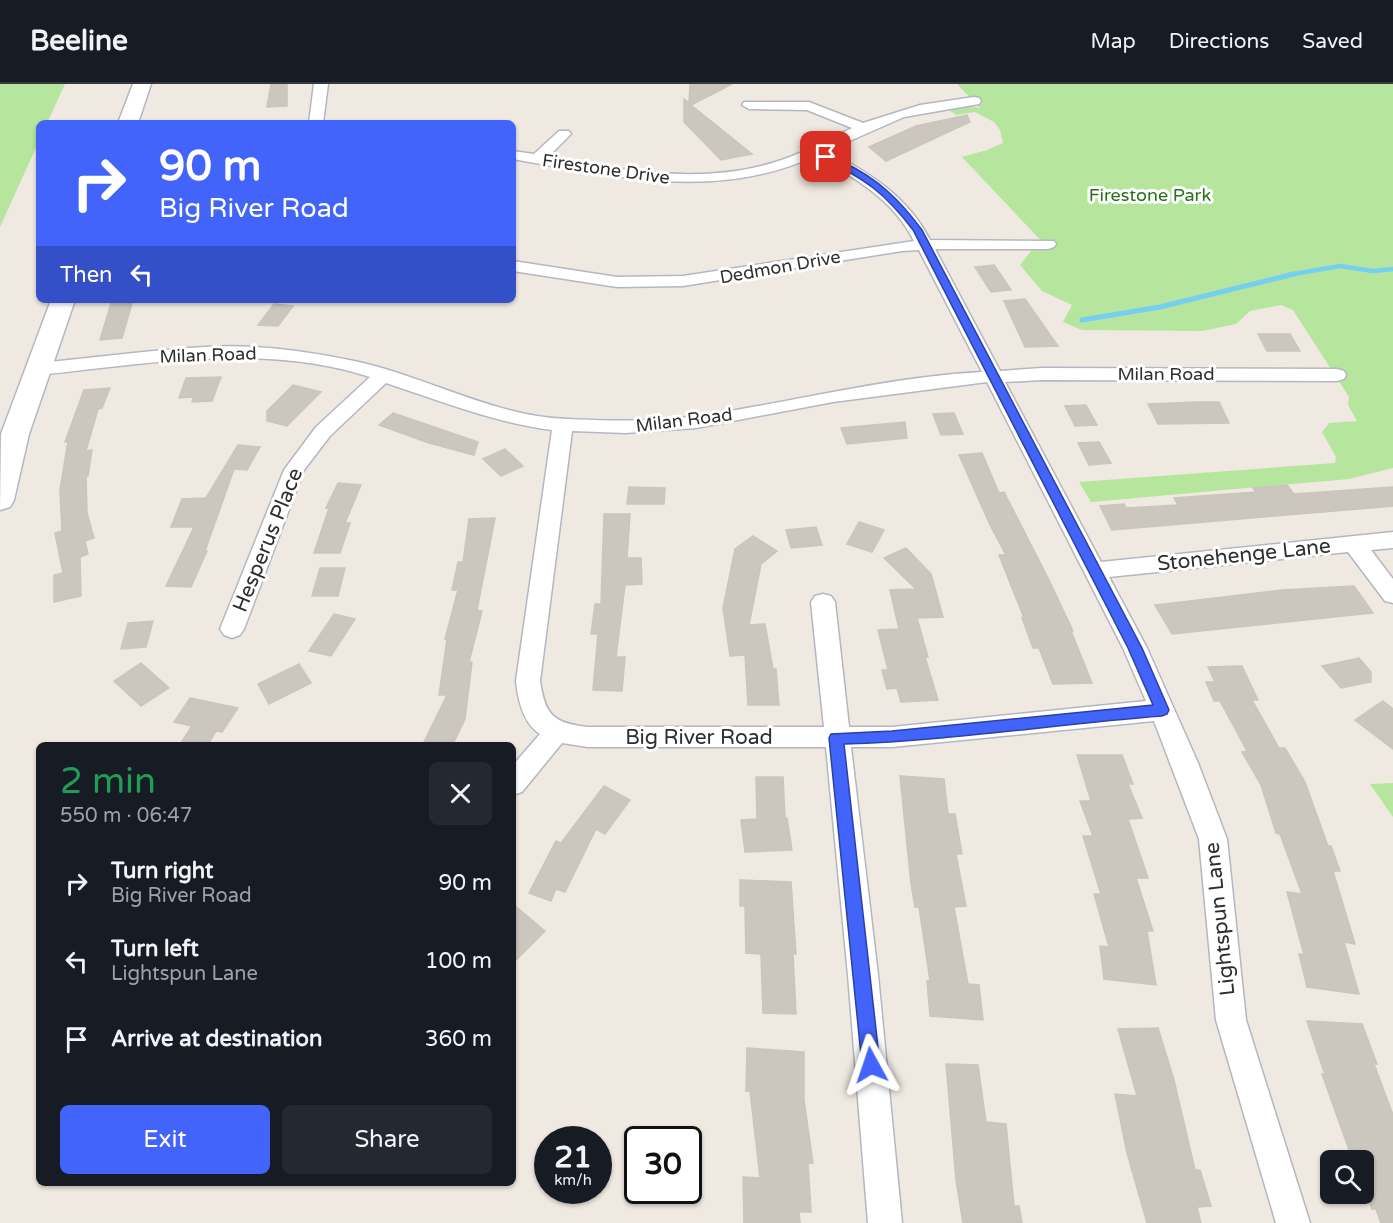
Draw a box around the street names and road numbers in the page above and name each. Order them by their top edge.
street label: Firestone Drive [541,149,671,189]
street label: Dedmon Drive [718,246,842,288]
street label: Milan Road [159,342,257,368]
street label: Milan Road [1117,363,1215,385]
street label: Milan Road [634,403,734,437]
street label: Hesperus Place [228,464,308,616]
street label: Stonehenge Lane [1156,533,1332,577]
street label: Big River Road [625,725,773,750]
street label: Lightspun Lane [1200,841,1240,997]

